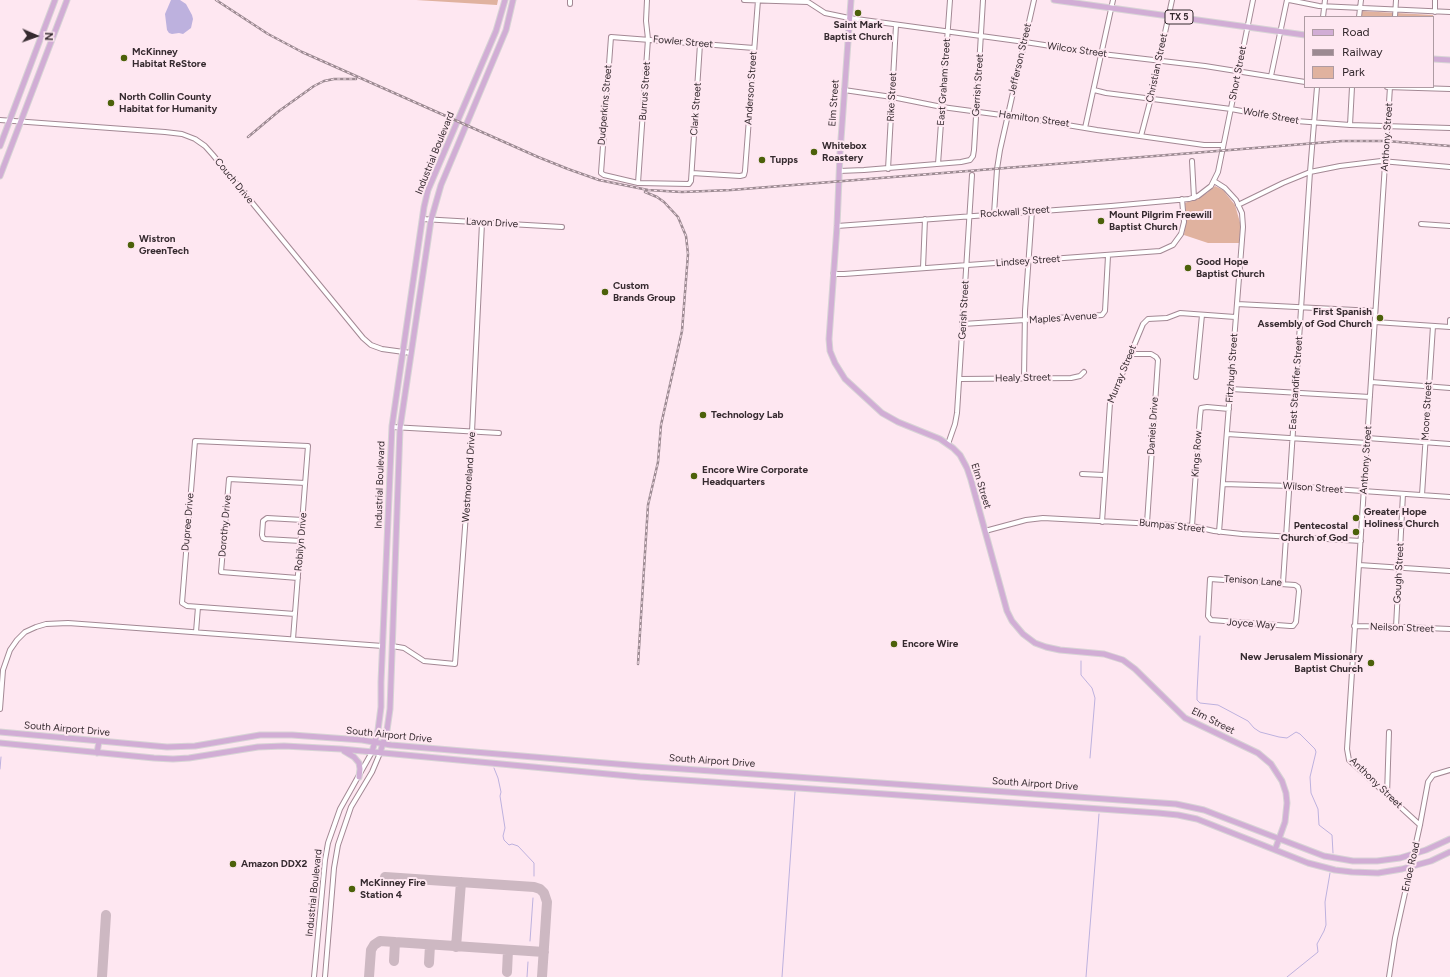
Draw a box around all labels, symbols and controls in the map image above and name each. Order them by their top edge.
marker: Saint Mark Baptist Church [853,8,863,18]
road number: TX 5 [1165,10,1193,24]
north arrow [16,16,56,56]
legend [1304,16,1434,88]
place label: Saint Mark Baptist Church [824,19,892,42]
street label: Jefferson Street [1006,22,1034,96]
text: Road [1342,25,1370,39]
text: N [42,32,55,41]
street label: Christian Street [1144,32,1170,104]
street label: Fowler Street [652,33,714,51]
street label: East Graham Street [935,38,953,126]
street label: Wilcox Street [1046,40,1108,60]
street label: Short Street [1227,45,1249,101]
text: Railway [1342,45,1383,59]
place label: McKinney Habitat ReStore [132,46,206,70]
street label: Anderson Street [742,51,760,125]
marker: McKinney Habitat ReStore [119,53,129,63]
street label: Gerrish Street [970,53,986,117]
street label: Burrus Street [637,61,653,121]
street label: Dudperkins Street [595,64,615,146]
text: Park [1342,65,1365,79]
street label: Rike Street [885,72,899,122]
street label: Elm Street [826,79,842,127]
street label: Clark Street [688,82,704,136]
place label: North Collin County Habitat for Humanity [119,91,217,114]
marker: North Collin County Habitat for Humanity [106,98,116,108]
street label: Anthony Street [1379,102,1395,172]
street label: Wolfe Street [1242,105,1300,127]
street label: Hamilton Street [998,108,1070,130]
street label: Industrial Boulevard [413,110,457,196]
place label: Whitebox Roastery [822,140,867,164]
marker: Whitebox Roastery [809,147,819,157]
place label: Tupps [770,154,798,166]
marker: Tupps [757,155,767,165]
street label: Couch Drive [212,156,256,206]
street label: Rockwall Street [980,204,1050,220]
place label: Mount Pilgrim Freewill Baptist Church [1109,209,1212,232]
street label: Lavon Drive [466,216,518,230]
marker: Mount Pilgrim Freewill Baptist Church [1096,216,1106,226]
place label: Wistron GreenTech [139,233,189,256]
marker: Wistron GreenTech [126,240,136,250]
street label: Lindsey Street [995,253,1061,269]
place label: Good Hope Baptist Church [1196,256,1265,280]
marker: Good Hope Baptist Church [1183,263,1193,273]
place label: Custom Brands Group [613,280,676,304]
street label: Gerish Street [956,280,972,340]
marker: Custom Brands Group [600,287,610,297]
place label: First Spanish Assembly of God Church [1257,306,1372,330]
street label: Maples Avenue [1029,310,1097,326]
marker: First Spanish Assembly of God Church [1375,313,1385,323]
street label: Fitzhugh Street [1224,333,1240,403]
street label: East Standifer Street [1287,336,1305,430]
street label: Murray Street [1105,343,1139,405]
street label: Healy Street [995,372,1051,384]
street label: Moore Street [1419,381,1435,441]
street label: Daniels Drive [1145,397,1161,455]
place label: Technology Lab [711,409,783,421]
marker: Technology Lab [698,410,708,420]
street label: Anthony Street [1358,425,1374,495]
street label: Kings Row [1189,430,1205,478]
street label: Westmoreland Drive [460,431,478,523]
street label: Industrial Boulevard [372,441,388,529]
street label: Elm Street [968,462,994,510]
place label: Encore Wire Corporate Headquarters [702,464,808,488]
marker: Encore Wire Corporate Headquarters [689,471,699,481]
street label: Wilson Street [1282,480,1344,496]
street label: Dupree Drive [179,492,197,552]
street label: Dorothy Drive [216,495,234,557]
place label: Greater Hope Holiness Church [1364,506,1439,530]
street label: Robilyn Drive [292,512,310,572]
marker: Greater Hope Holiness Church [1351,513,1361,523]
street label: Bumpas Street [1138,517,1206,535]
place label: Pentecostal Church of God [1281,520,1348,544]
marker: Pentecostal Church of God [1351,527,1361,537]
street label: Gough Street [1391,542,1407,604]
street label: Tenison Lane [1224,573,1282,589]
street label: Joyce Way [1226,616,1276,632]
street label: Neilson Street [1370,621,1434,635]
place label: Encore Wire [902,638,958,650]
marker: Encore Wire [889,639,899,649]
place label: New Jerusalem Missionary Baptist Church [1240,651,1363,674]
marker: New Jerusalem Missionary Baptist Church [1366,658,1376,668]
street label: Elm Street [1189,705,1237,737]
street label: South Airport Drive [23,719,111,739]
street label: South Airport Drive [345,725,433,745]
street label: South Airport Drive [669,752,755,770]
street label: Anthony Street [1347,755,1405,811]
street label: South Airport Drive [992,775,1078,793]
street label: Enloe Road [1399,841,1423,893]
street label: Industrial Boulevard [303,849,325,937]
place label: Amazon DDX2 [241,858,307,870]
marker: Amazon DDX2 [228,859,238,869]
place label: McKinney Fire Station 4 [360,877,426,900]
marker: McKinney Fire Station 4 [347,884,357,894]

